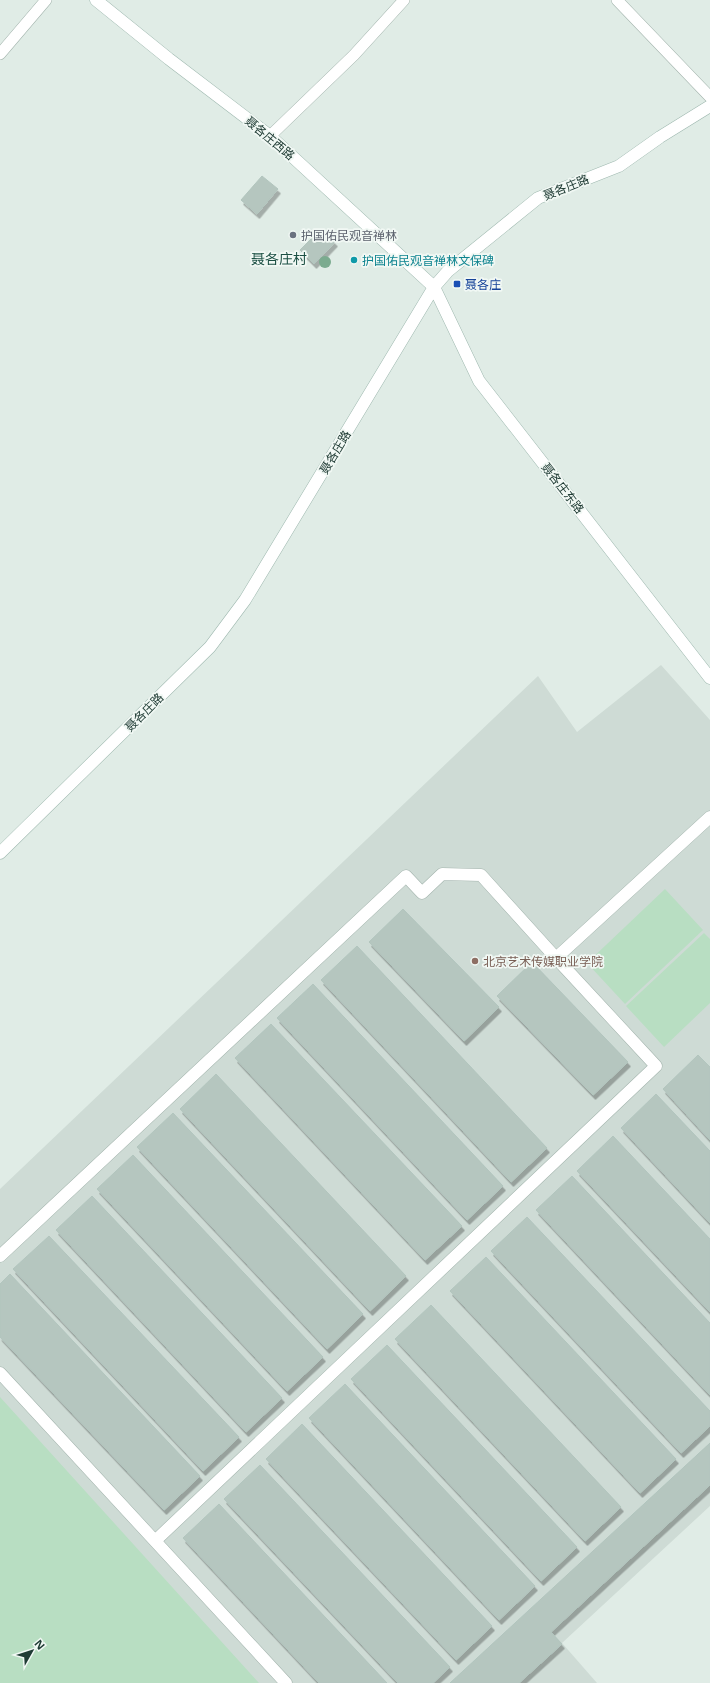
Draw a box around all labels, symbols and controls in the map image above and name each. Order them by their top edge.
street label: 聂各庄西路 [242,112,298,164]
street label: 聂各庄路 [541,170,591,204]
place label: 护国佑民观音禅林 [301,227,397,244]
marker: 护国佑民观音禅林 [288,230,298,240]
district label: 聂各庄村 [251,249,307,268]
place label: 护国佑民观音禅林文保碑 [362,252,494,269]
marker: 护国佑民观音禅林文保碑 [349,255,359,265]
place label: 聂各庄 [465,276,501,293]
marker: 聂各庄 [452,279,462,289]
street label: 聂各庄路 [315,427,355,477]
street label: 聂各庄东路 [538,459,588,517]
street label: 聂各庄路 [121,689,167,735]
place label: 北京艺术传媒职业学院 [483,953,603,970]
marker: 北京艺术传媒职业学院 [470,956,480,966]
north arrow [12,1631,52,1671]
text: N [32,1636,49,1653]

